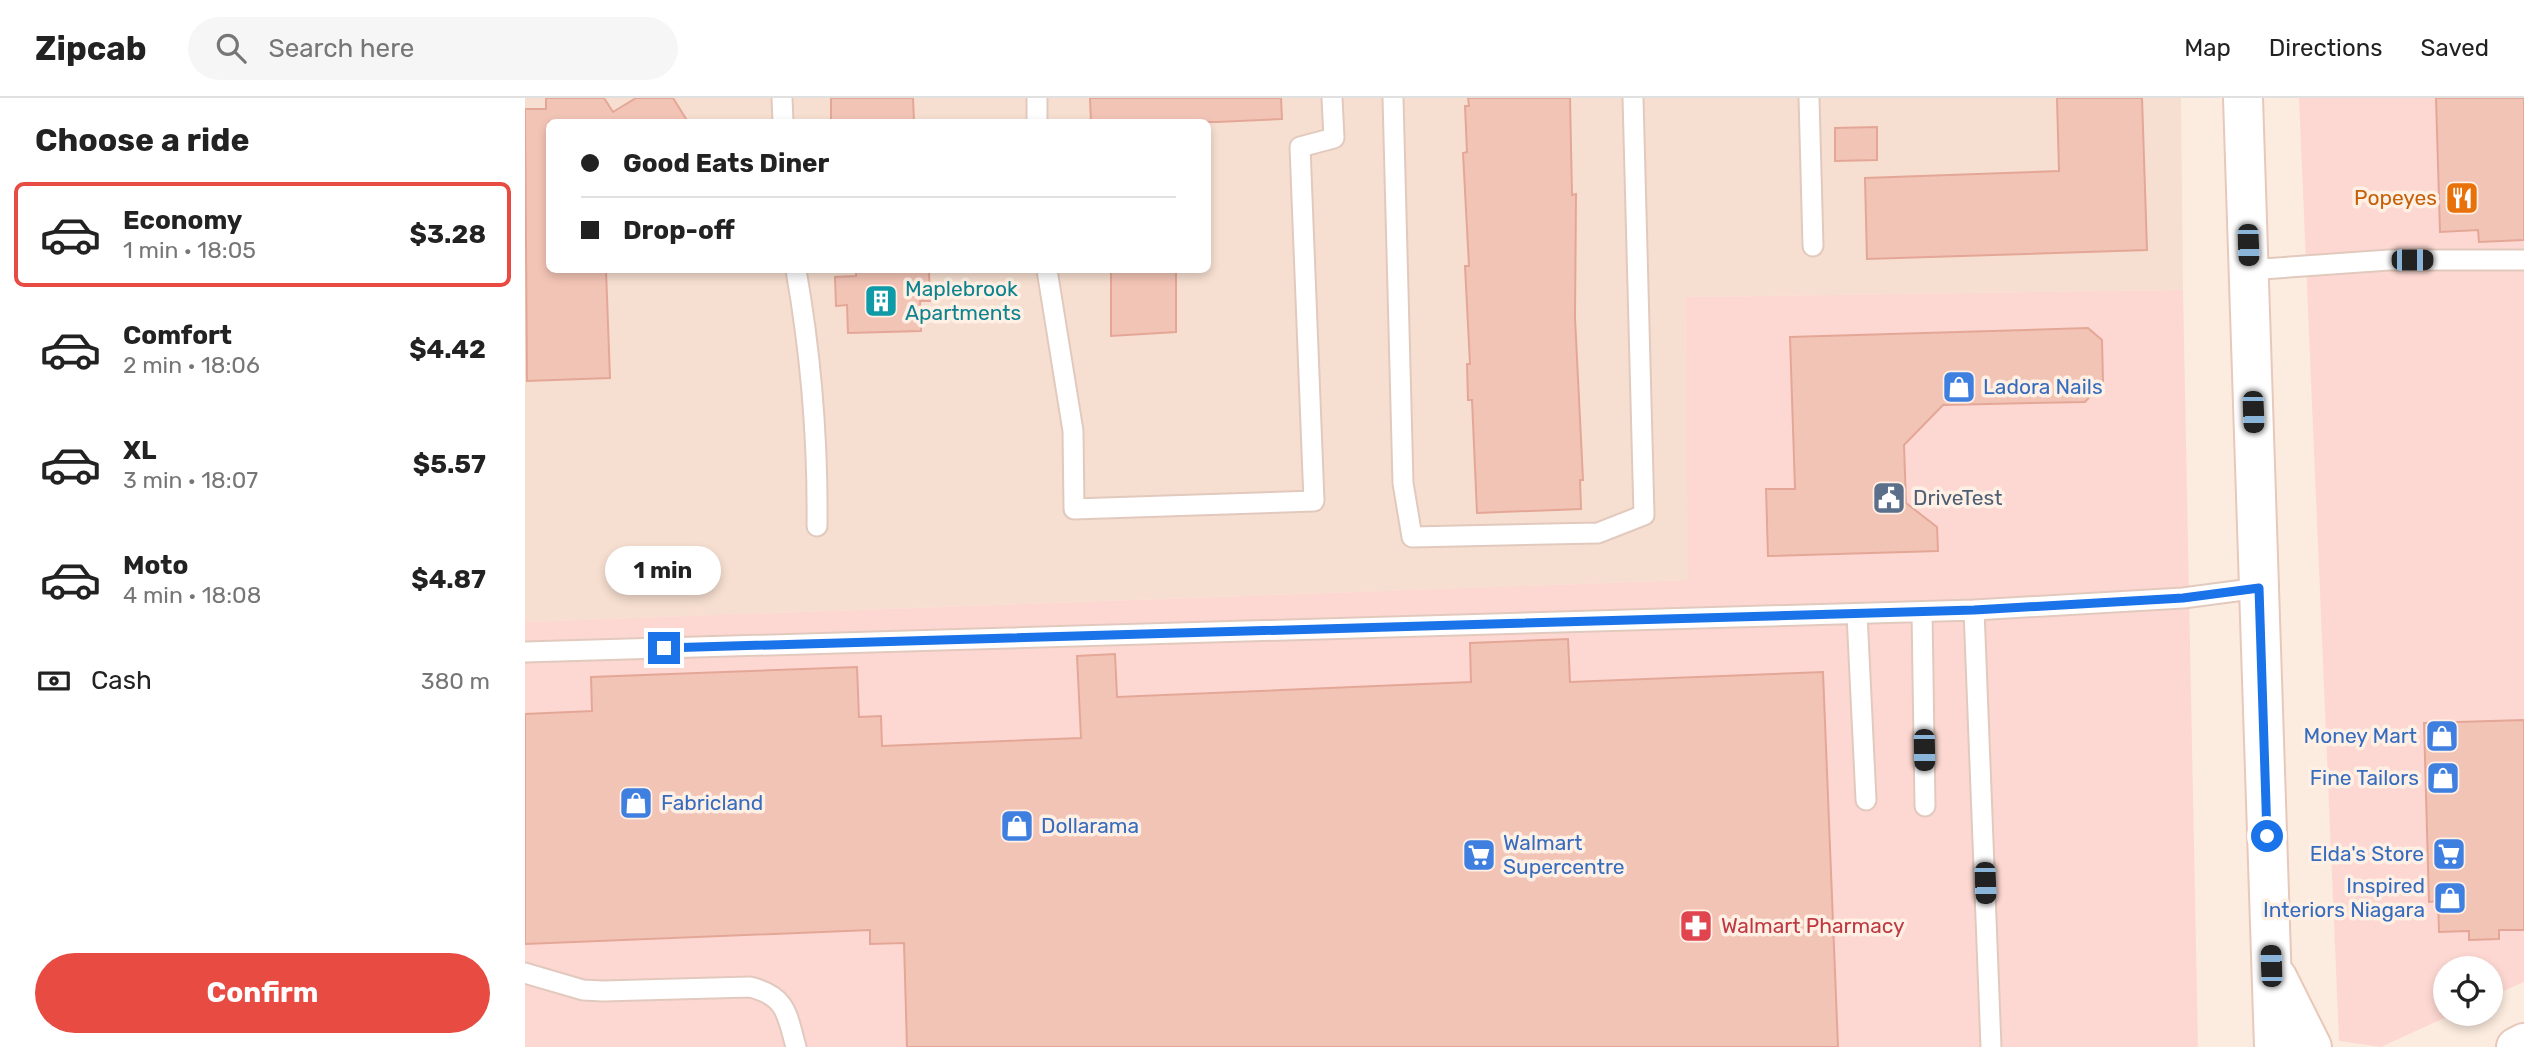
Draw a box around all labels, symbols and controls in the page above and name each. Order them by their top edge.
search box [188,17,678,80]
text: Zipcab [35,29,146,68]
icon: search [212,29,250,67]
text: Search here [268,33,414,64]
text: Map [2184,34,2231,62]
text: Directions [2269,34,2382,62]
text: Saved [2420,34,2489,62]
text: Choose a ride [35,121,249,159]
text: Good Eats Diner [623,148,829,179]
restaurant icon: Popeyes [2443,179,2481,217]
place label: Popeyes [2354,185,2437,210]
icon: car [39,203,102,266]
text: Economy [123,205,242,236]
text: Drop-off [623,215,735,246]
text: $3.28 [410,219,486,250]
car [2237,224,2260,266]
text: 1 min · 18:05 [123,236,256,264]
car [2392,250,2434,271]
place label: Maplebrook Apartments [905,276,1021,325]
building icon: Maplebrook Apartments [862,282,900,320]
icon: car [39,318,102,381]
text: Comfort [123,320,232,351]
text: $4.42 [409,334,486,365]
text: 2 min · 18:06 [123,351,260,379]
shop icon: Ladora Nails [1940,368,1978,406]
place label: Ladora Nails [1983,374,2103,399]
car [2242,391,2265,433]
icon: car [39,433,102,496]
text: XL [123,435,156,466]
text: $5.57 [413,449,486,480]
text: 3 min · 18:07 [123,466,258,494]
public building icon: DriveTest [1870,479,1908,517]
place label: DriveTest [1913,485,2002,510]
callout: 1 min [606,546,722,596]
icon: car [39,548,102,611]
text: Moto [123,550,188,581]
text: 1 min [634,556,692,584]
text: $4.87 [411,564,486,595]
text: 4 min · 18:08 [123,581,261,609]
route end [648,632,680,664]
icon: cash [35,662,73,700]
text: Cash [91,665,152,696]
text: 380 m [421,667,490,695]
shop icon: Money Mart [2423,717,2461,755]
place label: Money Mart [2304,723,2417,748]
car [1914,729,1935,771]
shop icon: Fine Tailors [2424,759,2462,797]
place label: Fine Tailors [2310,765,2419,790]
shop icon: Fabricland [617,784,655,822]
place label: Fabricland [661,790,763,815]
shop icon: Dollarama [998,807,1036,845]
place label: Dollarama [1041,813,1139,838]
route start [2251,820,2283,852]
place label: Walmart Supercentre [1503,830,1624,879]
supermarket icon: Elda's Store [2430,835,2468,873]
supermarket icon: Walmart Supercentre [1460,836,1498,874]
place label: Elda's Store [2310,841,2424,866]
car [1974,862,1997,904]
place label: Inspired Interiors Niagara [2263,873,2425,922]
shop icon: Inspired Interiors Niagara [2431,879,2469,917]
pharmacy icon: Walmart Pharmacy [1677,907,1715,945]
place label: Walmart Pharmacy [1721,913,1905,938]
car [2260,945,2283,987]
button: Confirm [35,953,490,1033]
map controls [2433,956,2503,1026]
button: locate [2433,956,2503,1026]

